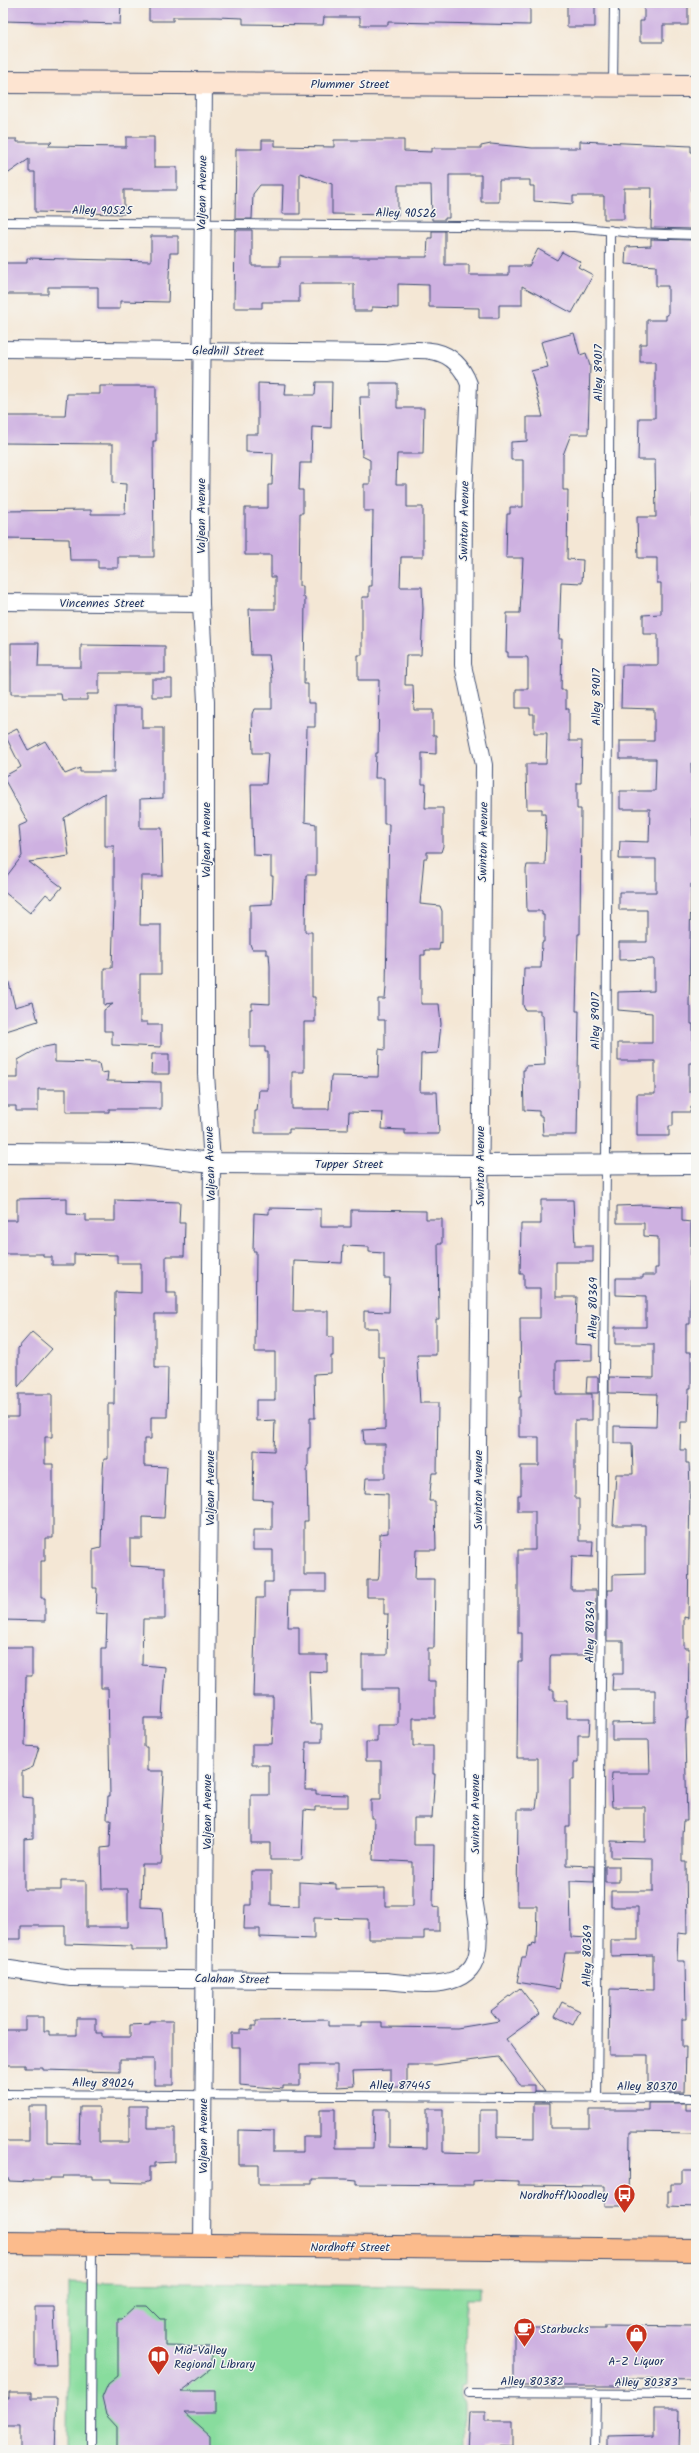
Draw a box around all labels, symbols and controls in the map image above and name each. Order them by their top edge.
street label: Plummer Street [311,75,390,94]
street label: Valjean Avenue [192,154,213,231]
street label: Alley 90525 [72,201,134,220]
street label: Alley 90526 [375,203,437,224]
street label: Gledhill Street [192,341,265,362]
street label: Alley 89017 [589,344,608,402]
street label: Valjean Avenue [192,478,211,554]
street label: Swinton Avenue [454,480,475,561]
street label: Vincennes Street [60,594,145,613]
street label: Alley 89017 [587,668,606,726]
street label: Swinton Avenue [473,801,494,882]
street label: Valjean Avenue [197,802,216,878]
street label: Alley 89017 [586,992,605,1050]
street label: Valjean Avenue [200,1125,221,1202]
street label: Swinton Avenue [471,1125,490,1206]
street label: Tupper Street [315,1155,383,1174]
street label: Alley 80369 [583,1277,604,1339]
street label: Swinton Avenue [469,1449,488,1530]
street label: Valjean Avenue [201,1450,220,1526]
street label: Alley 80369 [580,1601,601,1663]
street label: Swinton Avenue [466,1773,485,1854]
street label: Valjean Avenue [198,1774,217,1850]
street label: Alley 80369 [577,1925,598,1987]
street label: Calahan Street [194,1969,270,1990]
street label: Alley 89024 [72,2073,134,2094]
street label: Alley 87445 [369,2076,432,2095]
street label: Alley 80370 [617,2077,677,2096]
street label: Valjean Avenue [194,2098,213,2174]
bus stop icon: Nordhoff/Woodley [611,2182,637,2215]
place label: Nordhoff/Woodley [519,2186,608,2205]
street label: Nordhoff Street [310,2238,390,2257]
cafe icon: Starbucks [512,2316,538,2349]
place label: Starbucks [540,2320,589,2339]
shop icon: A-Z Liquor [623,2321,649,2354]
place label: Mid-Valley Regional Library [174,2341,255,2374]
library icon: Mid-Valley Regional Library [146,2344,172,2377]
place label: A-Z Liquor [608,2352,665,2371]
street label: Alley 80382 [500,2372,564,2391]
street label: Alley 80383 [614,2373,678,2392]

